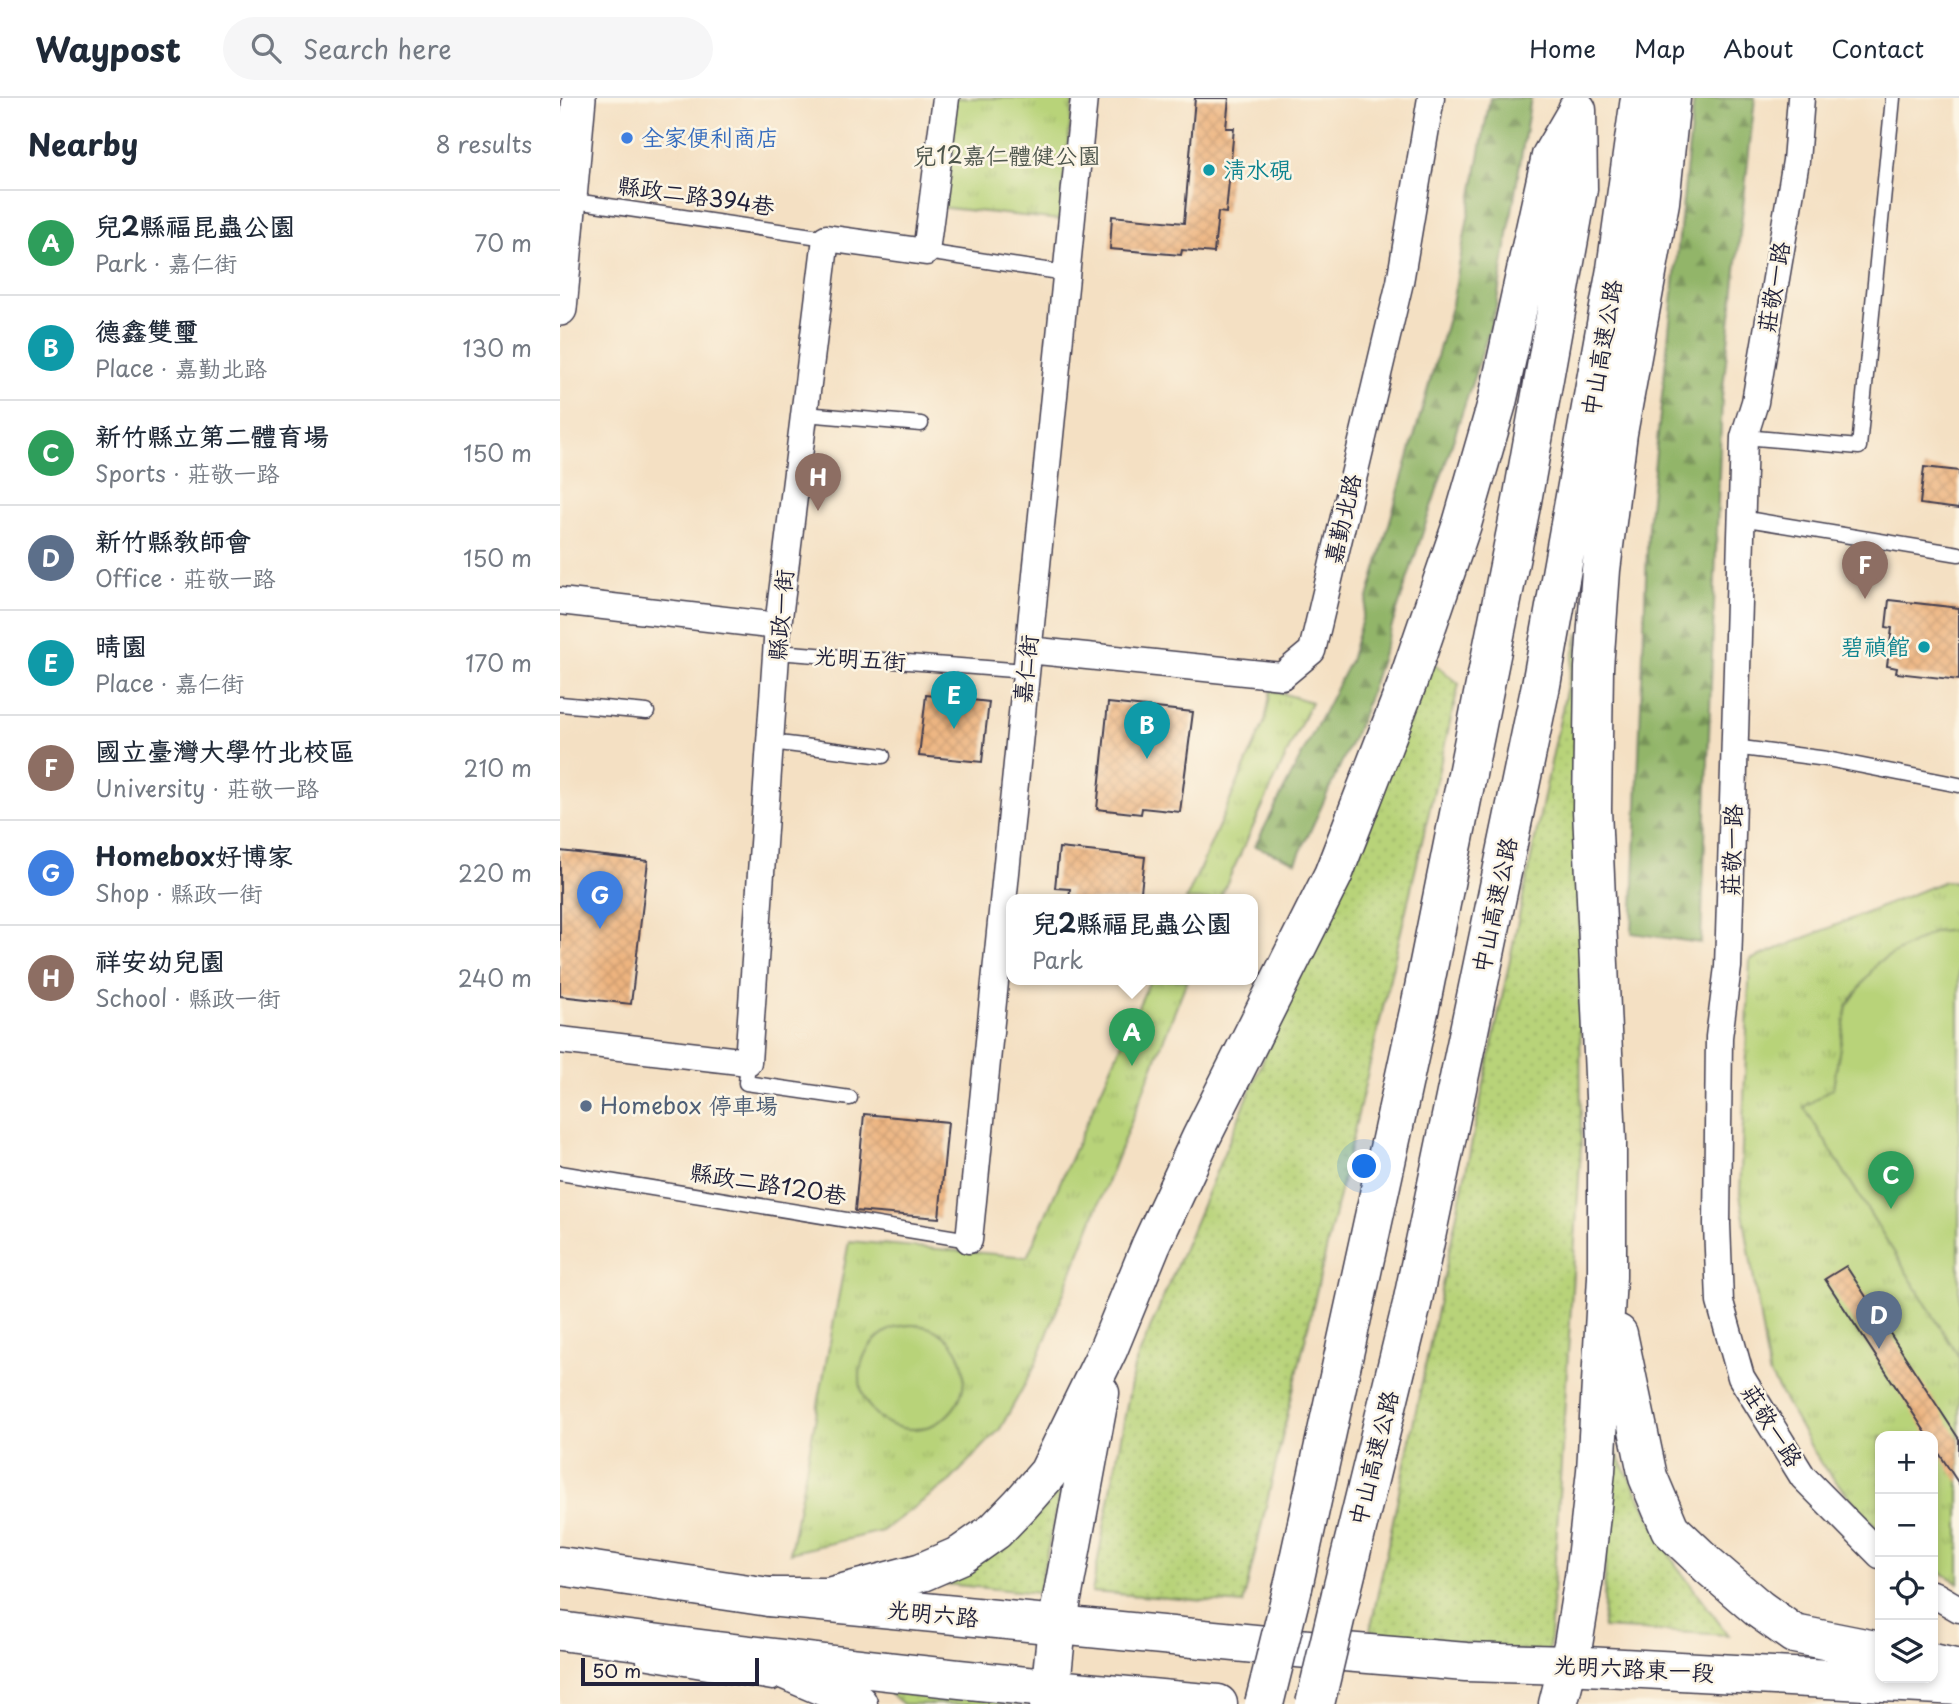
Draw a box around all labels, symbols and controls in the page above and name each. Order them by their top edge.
search box [223,17,713,80]
text: Waypost [35,23,181,73]
icon: search [247,29,285,67]
text: Search here [303,29,452,68]
text: Home [1529,30,1596,66]
text: Map [1634,30,1685,66]
text: About [1723,30,1793,66]
text: Contact [1831,30,1924,66]
place label: 全家便利商店 [641,119,779,154]
text: Nearby [28,121,138,166]
text: 8 results [436,126,532,161]
marker: 全家便利商店 [619,130,635,146]
park label: 兒12嘉仁體健公園 [913,137,1101,172]
place label: 清水硯 [1223,151,1292,186]
marker: 清水硯 [1201,162,1217,178]
street label: 縣政二路394巷 [615,166,778,223]
text: 兒2縣福昆蟲公園 [95,206,295,245]
text: A [42,225,60,260]
text: 70 m [474,225,532,260]
street label: 莊敬一路 [1747,238,1798,335]
text: Park · 嘉仁街 [95,245,237,280]
street label: 中山高速公路 [1571,277,1630,419]
text: 德鑫雙璽 [95,311,199,350]
text: B [43,330,59,365]
text: 130 m [462,330,532,365]
text: Place · 嘉勤北路 [95,350,267,385]
text: 新竹縣立第二體育場 [95,416,329,455]
text: C [42,435,60,470]
text: 150 m [463,435,532,470]
pin: H [795,453,841,511]
text: Sports · 莊敬一路 [95,455,280,490]
street label: 嘉勤北路 [1314,470,1369,567]
text: 新竹縣教師會 [95,521,251,560]
text: D [42,540,60,575]
text: 150 m [463,540,532,575]
pin: F [1842,541,1888,599]
text: Office · 莊敬一路 [95,560,276,595]
street label: 縣政一街 [758,568,801,662]
text: 晴園 [95,626,147,665]
place label: 碧禎館 [1841,628,1910,663]
street label: 嘉仁街 [1003,633,1046,705]
street label: 光明五街 [813,637,907,678]
marker: 碧禎館 [1916,639,1932,655]
text: E [44,645,58,680]
text: 170 m [465,645,532,680]
text: Place · 嘉仁街 [95,665,244,700]
pin: E [931,671,977,729]
pin: B [1124,701,1170,759]
text: 國立臺灣大學竹北校區 [95,731,355,770]
text: F [44,750,58,785]
text: 210 m [464,750,532,785]
text: University · 莊敬一路 [95,770,319,805]
street label: 莊敬一路 [1711,803,1750,897]
street label: 中山高速公路 [1462,834,1525,976]
text: Homebox好博家 [95,836,293,875]
text: G [42,855,60,890]
text: 220 m [458,855,532,890]
pin: G [577,871,623,929]
text: Shop · 縣政一街 [95,875,263,910]
popup [1006,894,1258,985]
text: 兒2縣福昆蟲公園 [1032,903,1232,942]
text: 祥安幼兒園 [95,941,225,980]
text: Park [1032,942,1083,977]
text: H [42,960,60,995]
text: 240 m [458,960,532,995]
text: School · 縣政一街 [95,980,281,1015]
pin: A [1109,1008,1155,1066]
place label: Homebox 停車場 [600,1087,778,1122]
marker: Homebox 停車場 [578,1098,594,1114]
your location [1347,1149,1381,1183]
pin: C [1868,1151,1914,1209]
street label: 縣政二路120巷 [687,1153,850,1212]
pin: D [1856,1291,1902,1349]
street label: 莊敬一路 [1734,1377,1812,1473]
street label: 中山高速公路 [1339,1386,1406,1529]
map controls [1875,1431,1938,1683]
button: + [1875,1431,1938,1494]
button: − [1875,1494,1938,1557]
button: locate [1875,1557,1938,1620]
street label: 光明六路 [886,1590,981,1635]
button: layers [1875,1620,1938,1683]
street label: 光明六路東一段 [1553,1646,1715,1689]
scale bar [581,1655,760,1687]
text: 50 m [592,1656,641,1684]

